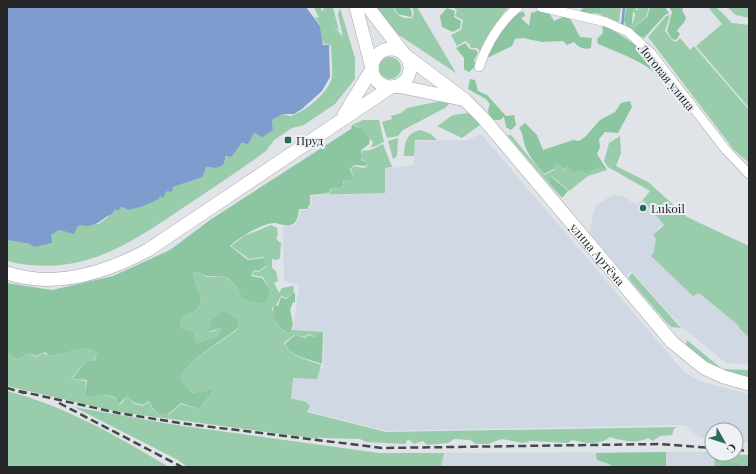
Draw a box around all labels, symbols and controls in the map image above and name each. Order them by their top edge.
street label: Логовая улица [635,40,699,114]
place label: Пруд [296,132,324,148]
marker: Пруд [283,135,293,145]
place label: Lukoil [651,200,685,216]
marker: Lukoil [638,203,648,213]
street label: улица Артёма [566,219,629,289]
north arrow [704,422,744,462]
text: С [724,441,740,457]

